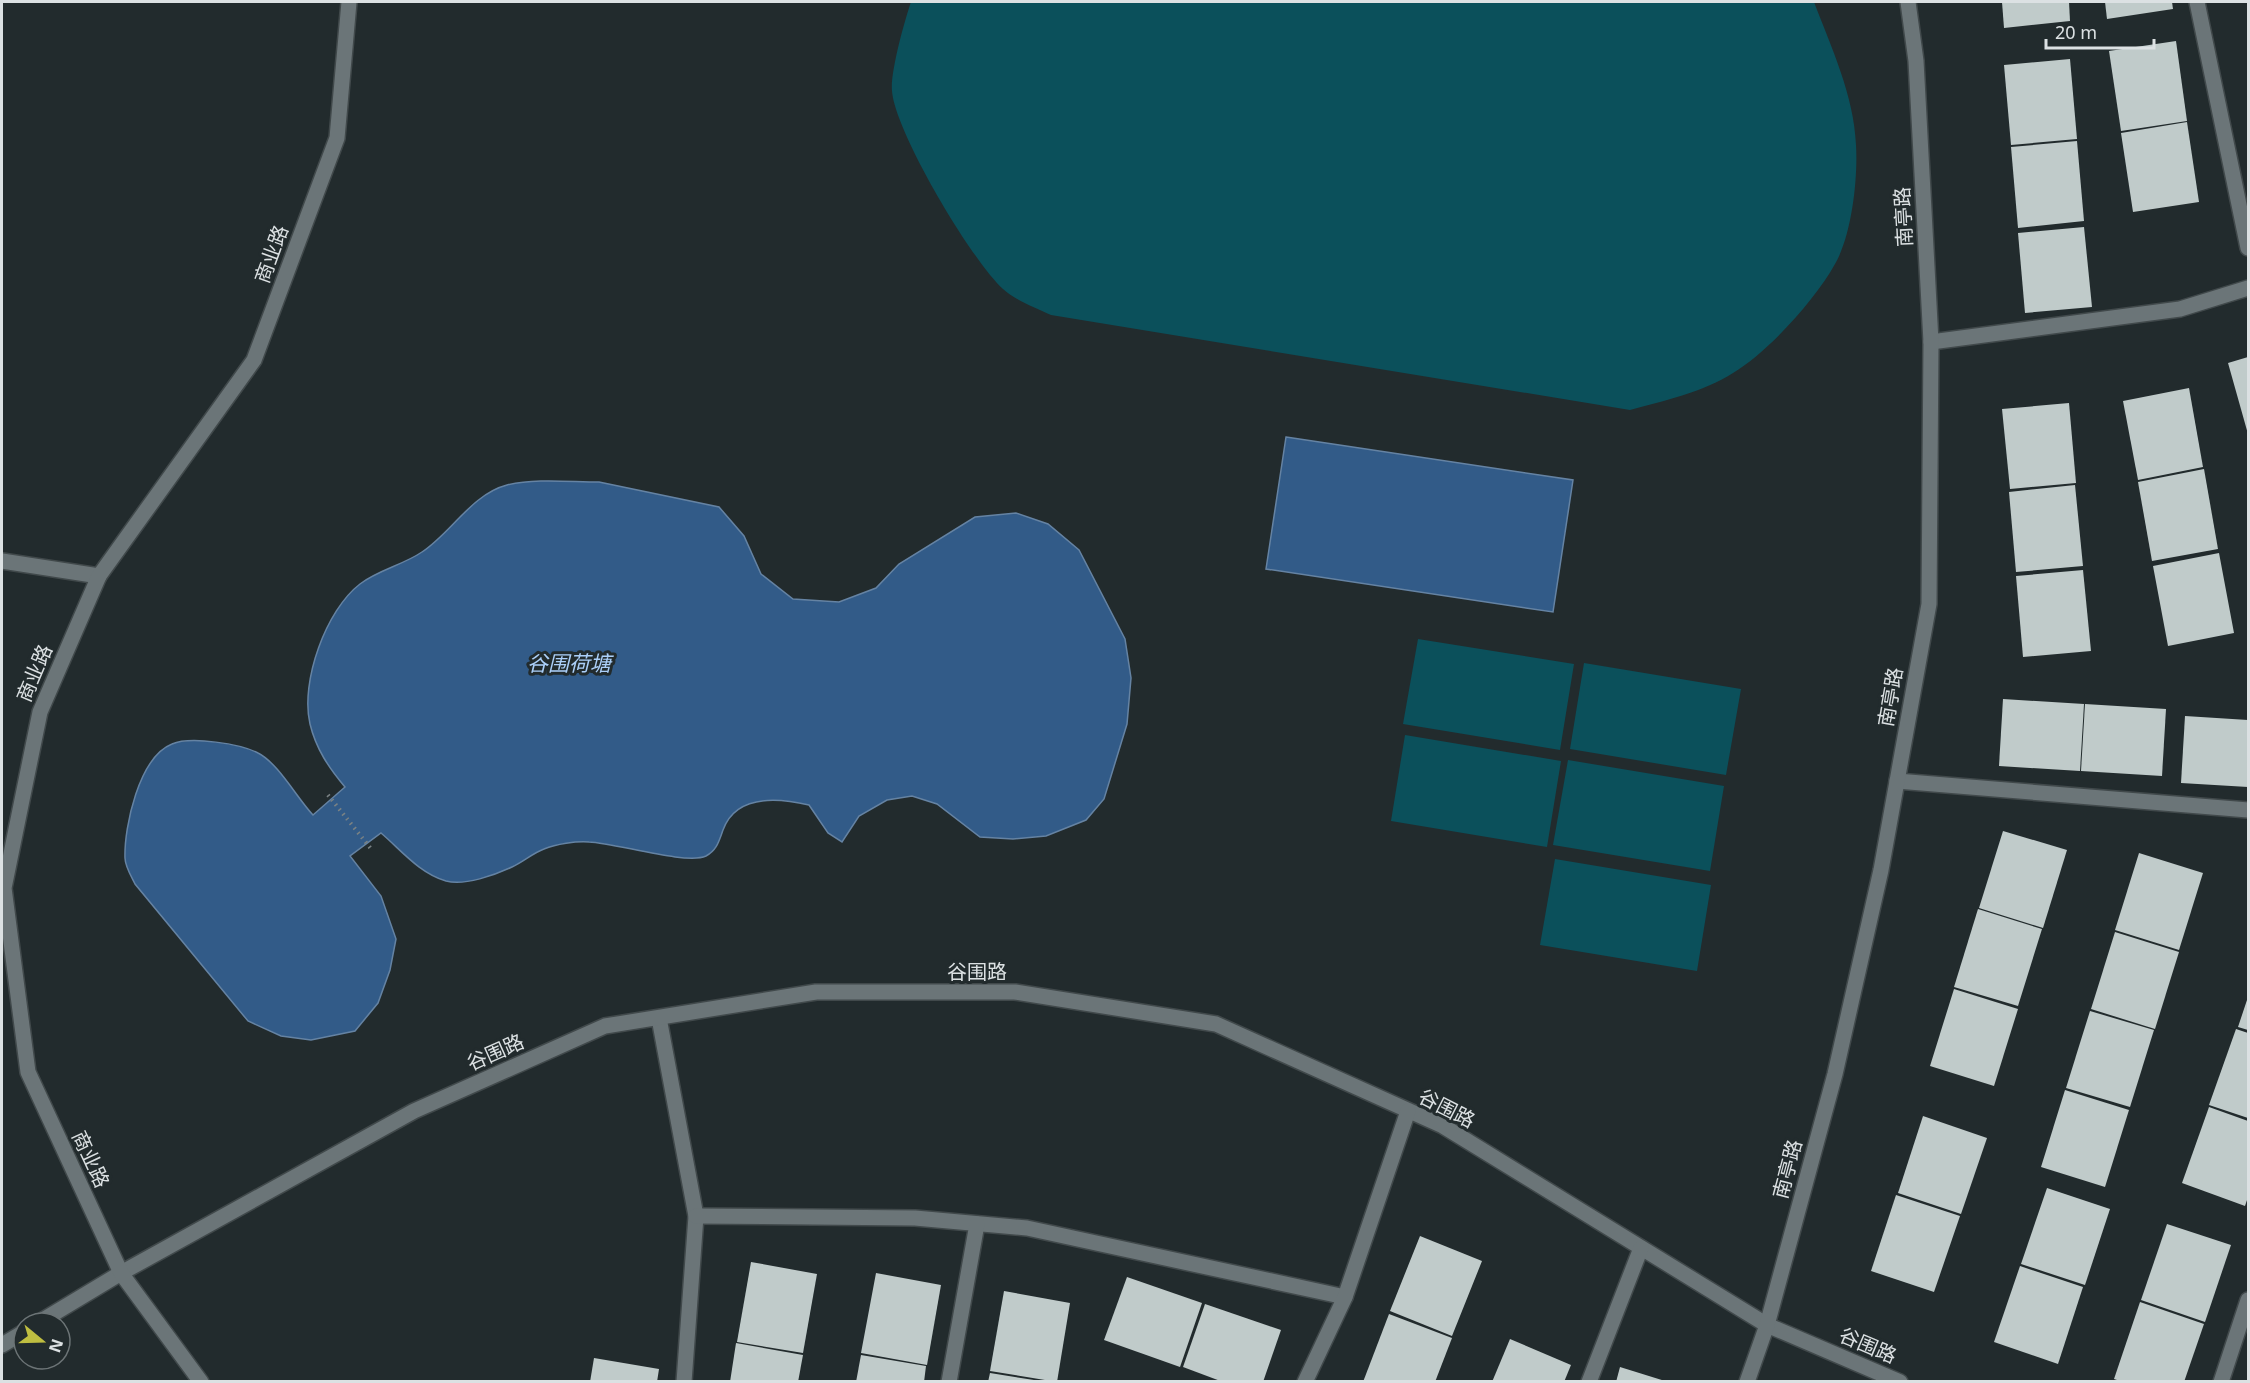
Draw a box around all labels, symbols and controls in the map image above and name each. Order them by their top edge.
scale bar [2046,12,2154,50]
text: 20 m [2055,20,2097,44]
street label: 南亭路 [1888,186,1918,248]
street label: 商业路 [248,221,294,287]
street label: 商业路 [10,640,58,706]
water label: 谷围荷塘 [527,649,614,677]
street label: 南亭路 [1871,665,1909,729]
street label: 谷围路 [947,958,1007,985]
street label: 谷围路 [462,1027,528,1077]
street label: 谷围路 [1414,1082,1480,1134]
street label: 商业路 [66,1126,116,1192]
street label: 南亭路 [1766,1137,1808,1201]
north arrow [12,1311,72,1371]
street label: 谷围路 [1835,1321,1901,1369]
text: N [44,1336,69,1356]

